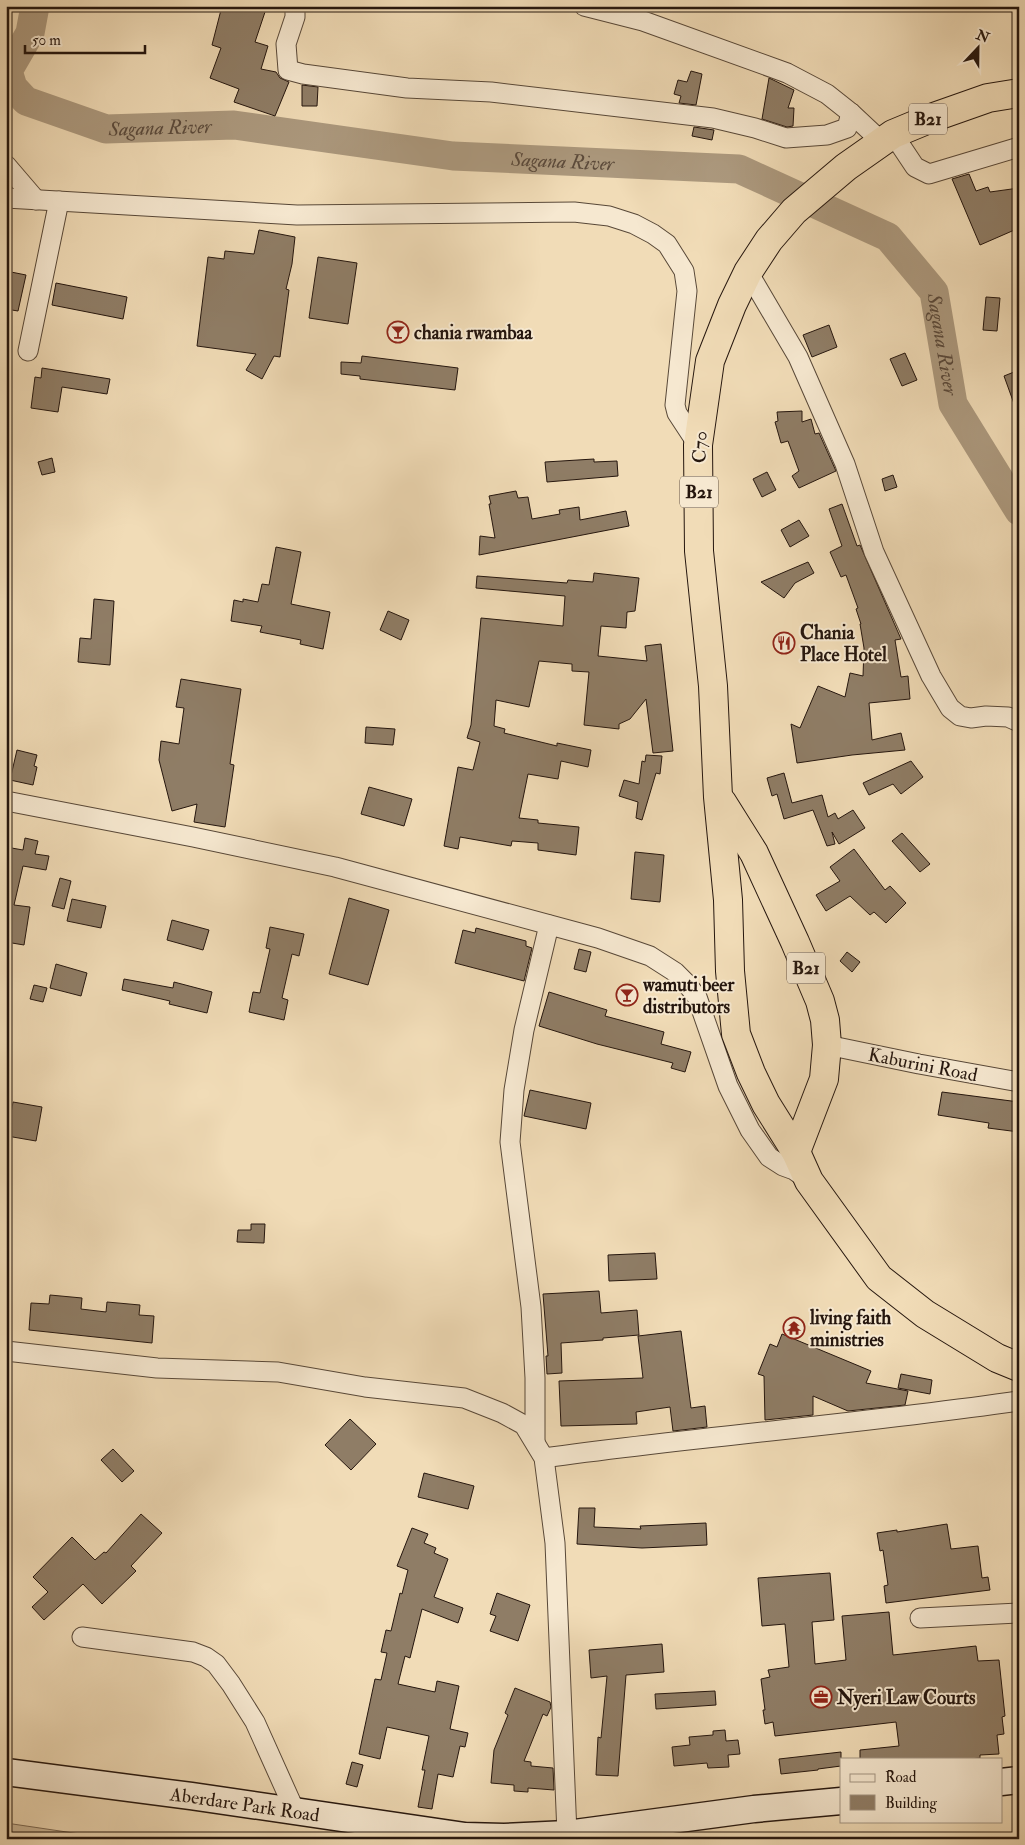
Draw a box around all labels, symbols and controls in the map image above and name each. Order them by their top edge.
scale bar [25,22,145,54]
north arrow [952,22,1002,72]
text: N [973,26,992,47]
text: 50 m [32,31,61,50]
road number: B21 [909,104,947,134]
water label: Sagana River [107,114,213,142]
water label: Sagana River [510,147,616,176]
water label: Sagana River [921,290,964,399]
bar icon: chania rwambaa [386,320,410,344]
place label: chania rwambaa [414,321,533,345]
street label: C70 [687,430,713,464]
road number: B21 [680,477,718,508]
place label: Chania Place Hotel [800,621,887,667]
restaurant icon: Chania Place Hotel [772,631,796,655]
road number: B21 [787,952,825,984]
place label: wamuti beer distributors [642,973,735,1019]
bar icon: wamuti beer distributors [615,983,639,1007]
street label: Kaburini Road [866,1043,980,1087]
place label: living faith ministries [809,1306,891,1352]
temple icon: living faith ministries [782,1316,806,1340]
office icon: Nyeri Law Courts [809,1685,833,1709]
place label: Nyeri Law Courts [836,1686,976,1711]
legend [840,1758,1002,1822]
text: Road [885,1768,917,1787]
street label: Aberdare Park Road [168,1782,322,1828]
text: Building [885,1794,937,1813]

